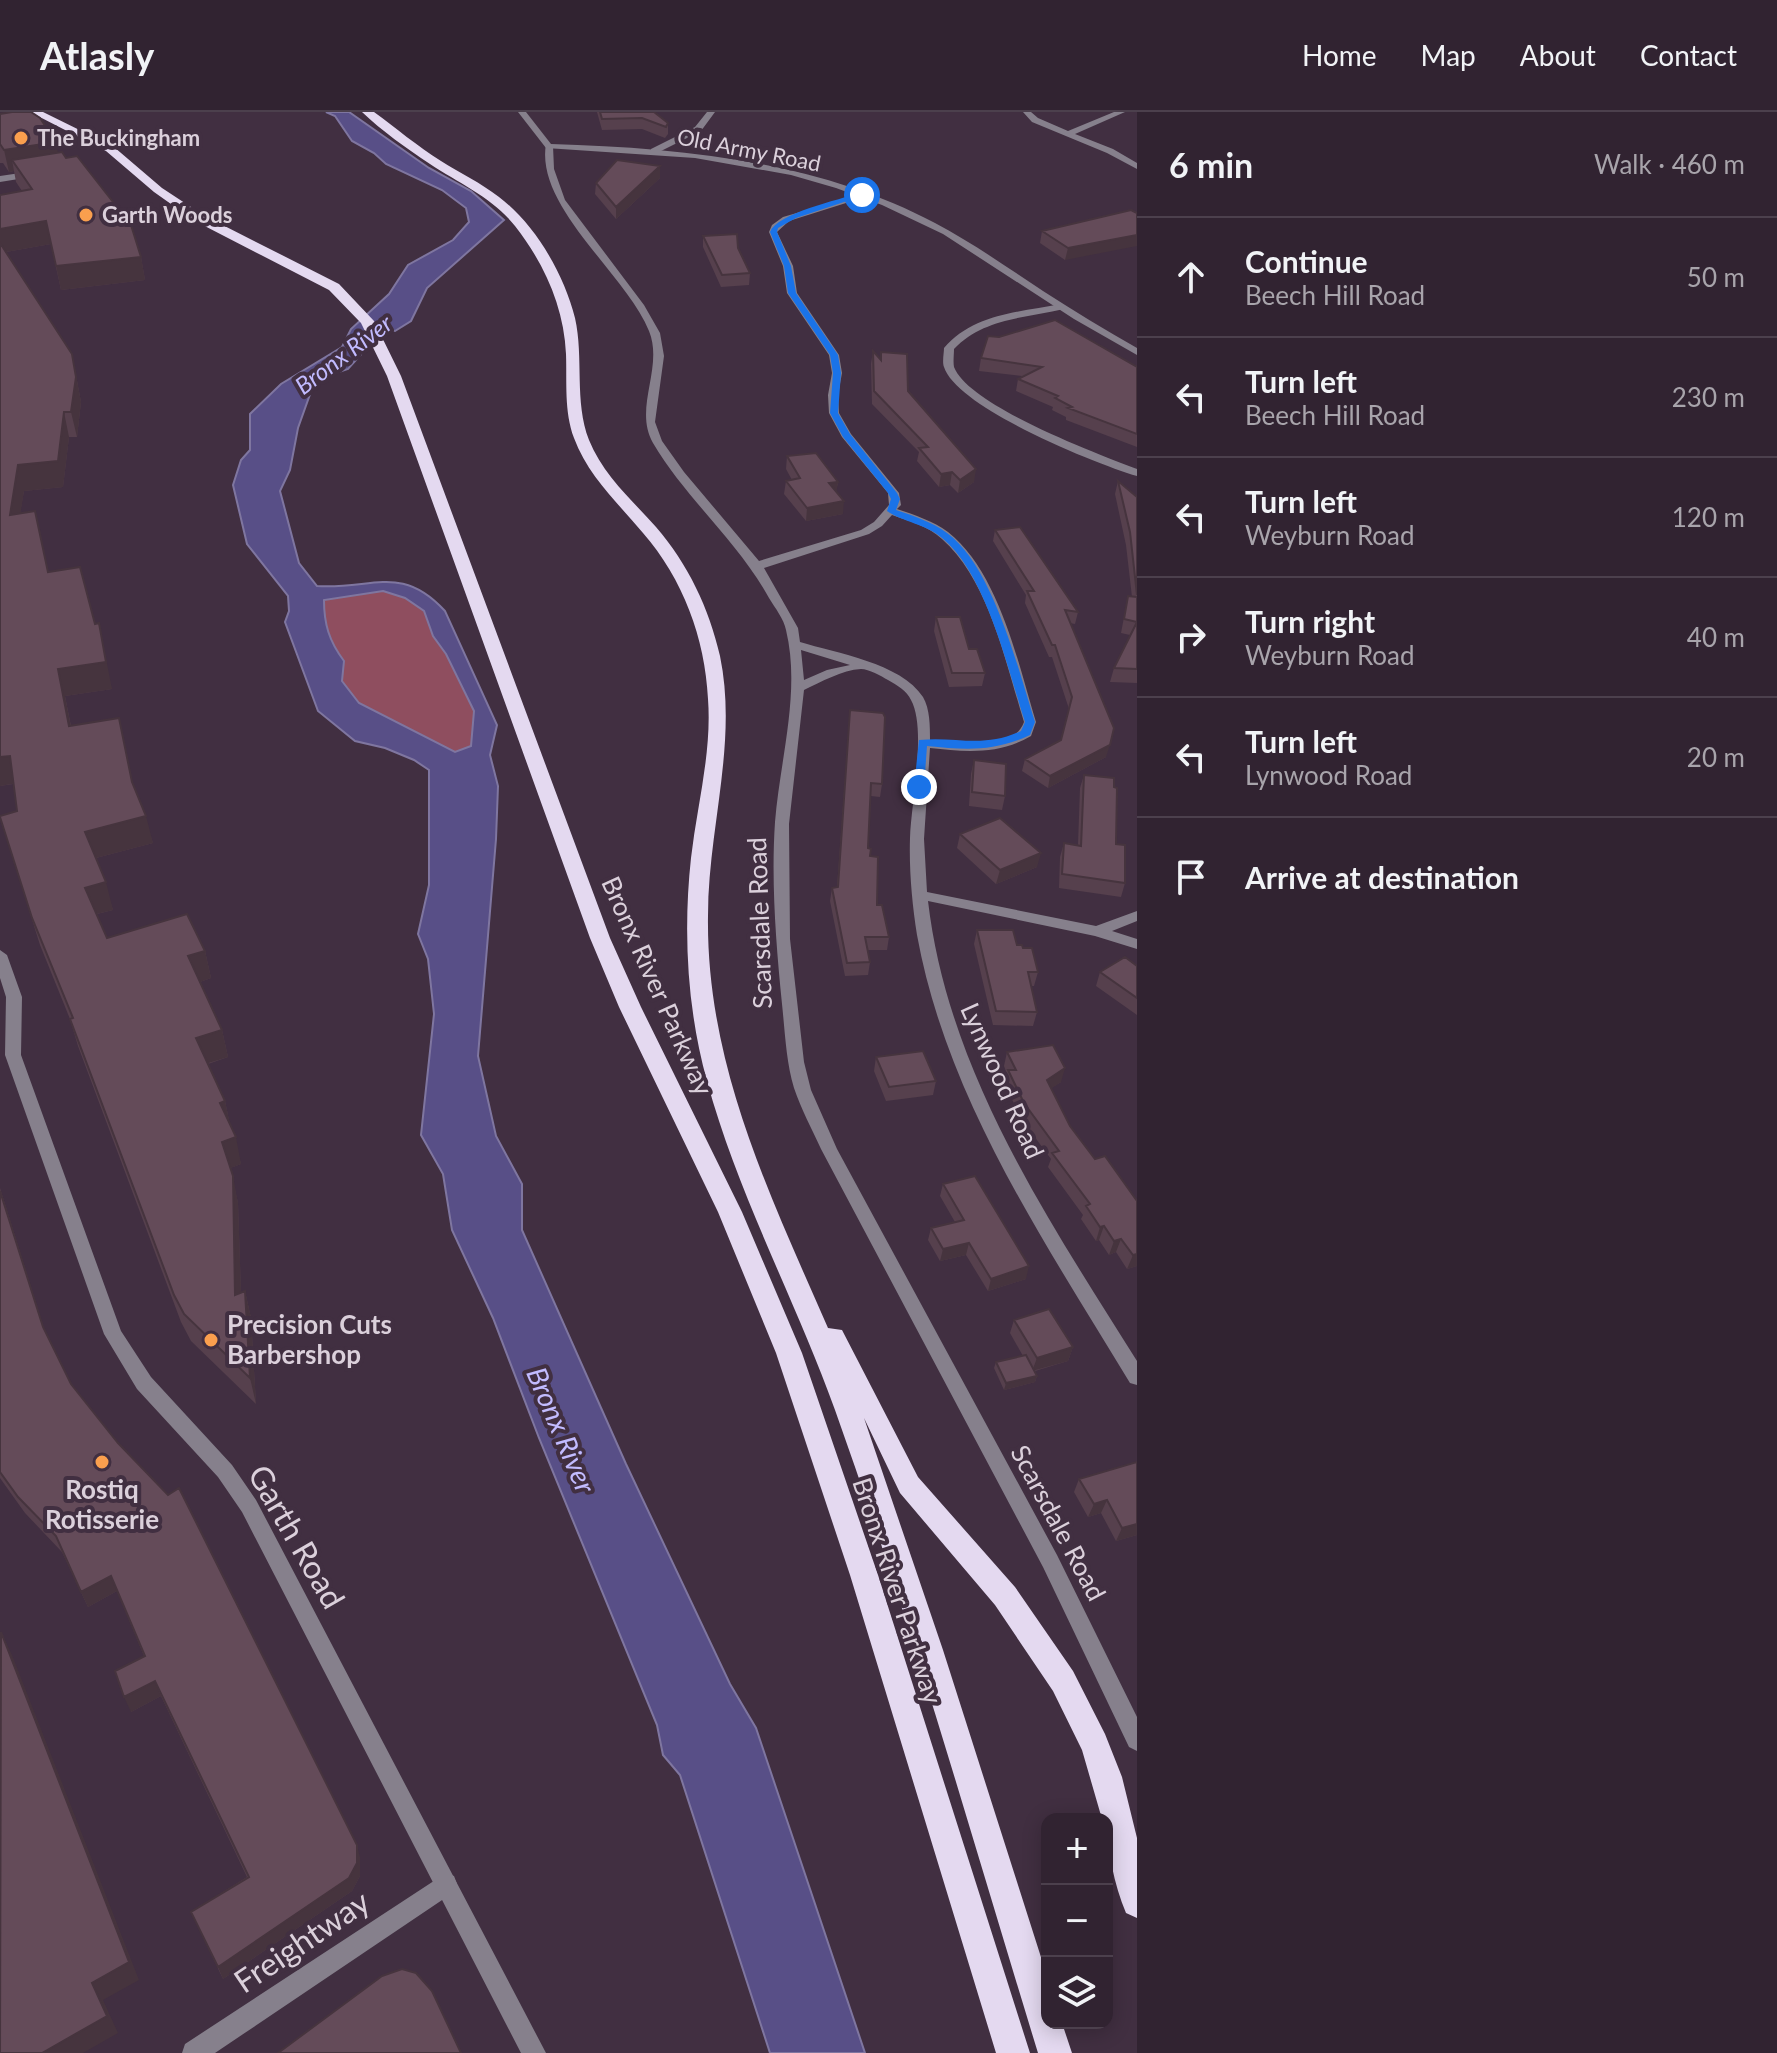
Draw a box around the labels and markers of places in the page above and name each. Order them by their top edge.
place label: The Buckingham [37,124,200,151]
marker: The Buckingham [12,129,30,147]
place label: Garth Woods [102,201,232,228]
marker: Garth Woods [77,206,95,224]
place label: Precision Cuts Barbershop [227,1308,392,1370]
marker: Precision Cuts Barbershop [202,1331,220,1349]
marker: Rostiq Rotisserie [93,1453,111,1471]
place label: Rostiq Rotisserie [45,1473,159,1535]

